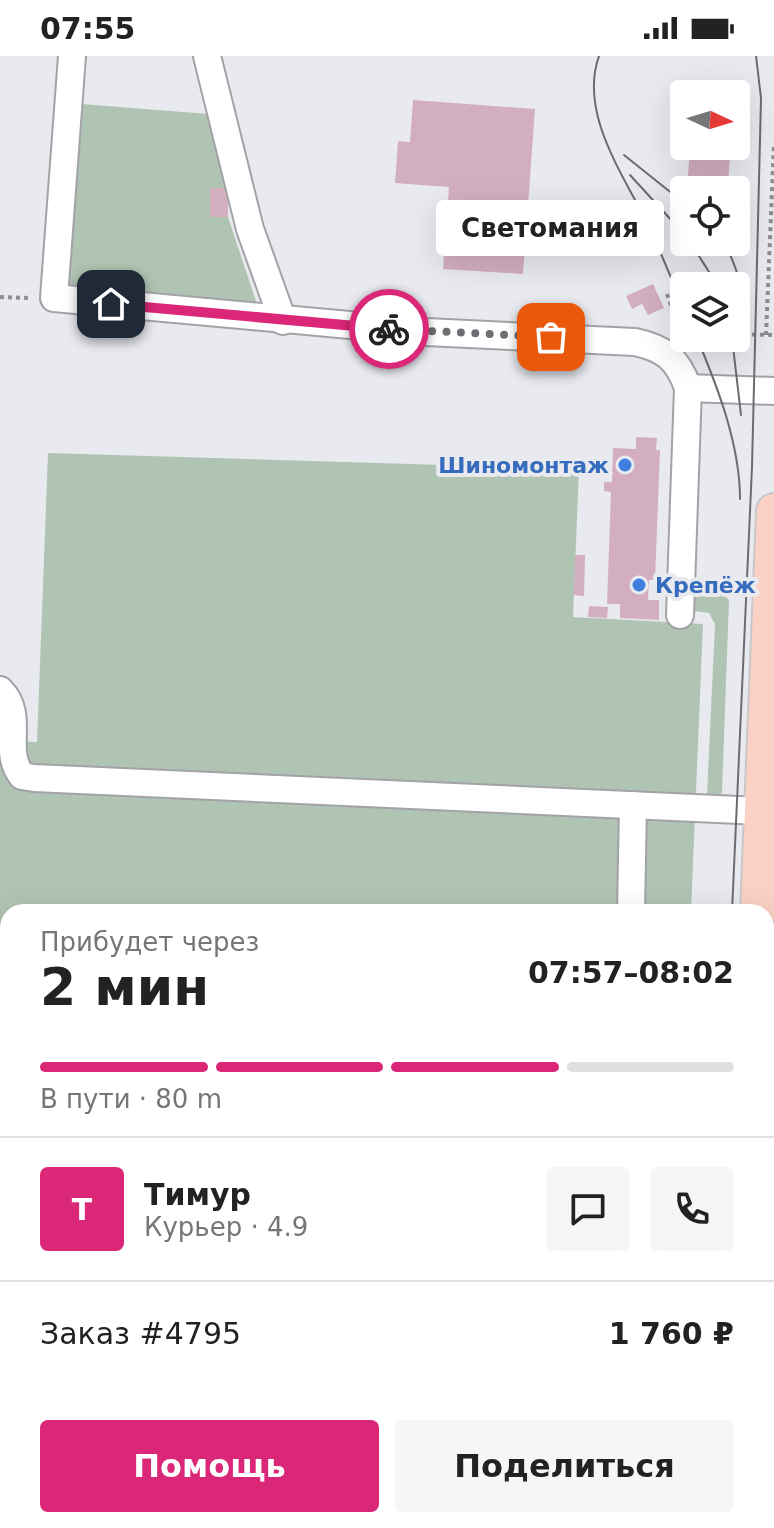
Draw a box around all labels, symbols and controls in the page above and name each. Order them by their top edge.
text: 07:55 [40,11,136,46]
north arrow [670,80,750,160]
map controls [670,80,750,352]
button: locate [670,176,750,256]
callout: Светомания [437,201,665,257]
text: Светомания [461,213,639,243]
pin [77,270,145,338]
button: layers [670,272,750,352]
icon: home [89,282,133,326]
courier [349,289,429,369]
pin [517,303,585,371]
icon: bike [367,307,411,351]
icon: bag [529,315,573,359]
place label: Шиномонтаж [438,453,609,478]
marker: Шиномонтаж [616,456,634,474]
place label: Крепёж [655,573,756,598]
marker: Крепёж [630,576,648,594]
text: Прибудет через [40,927,259,957]
text: 07:57–08:02 [528,955,734,990]
text: 2 мин [40,957,209,1017]
text: В пути · 80 m [40,1084,222,1114]
button: chat [546,1167,630,1251]
button: phone [650,1167,734,1251]
text: Тимур [144,1177,251,1212]
text: Т [72,1192,92,1227]
text: Курьер · 4.9 [144,1212,308,1242]
text: Заказ #4795 [40,1316,241,1351]
text: 1 760 ₽ [609,1316,734,1351]
button: Помощь [40,1420,379,1512]
button: Поделиться [395,1420,734,1512]

